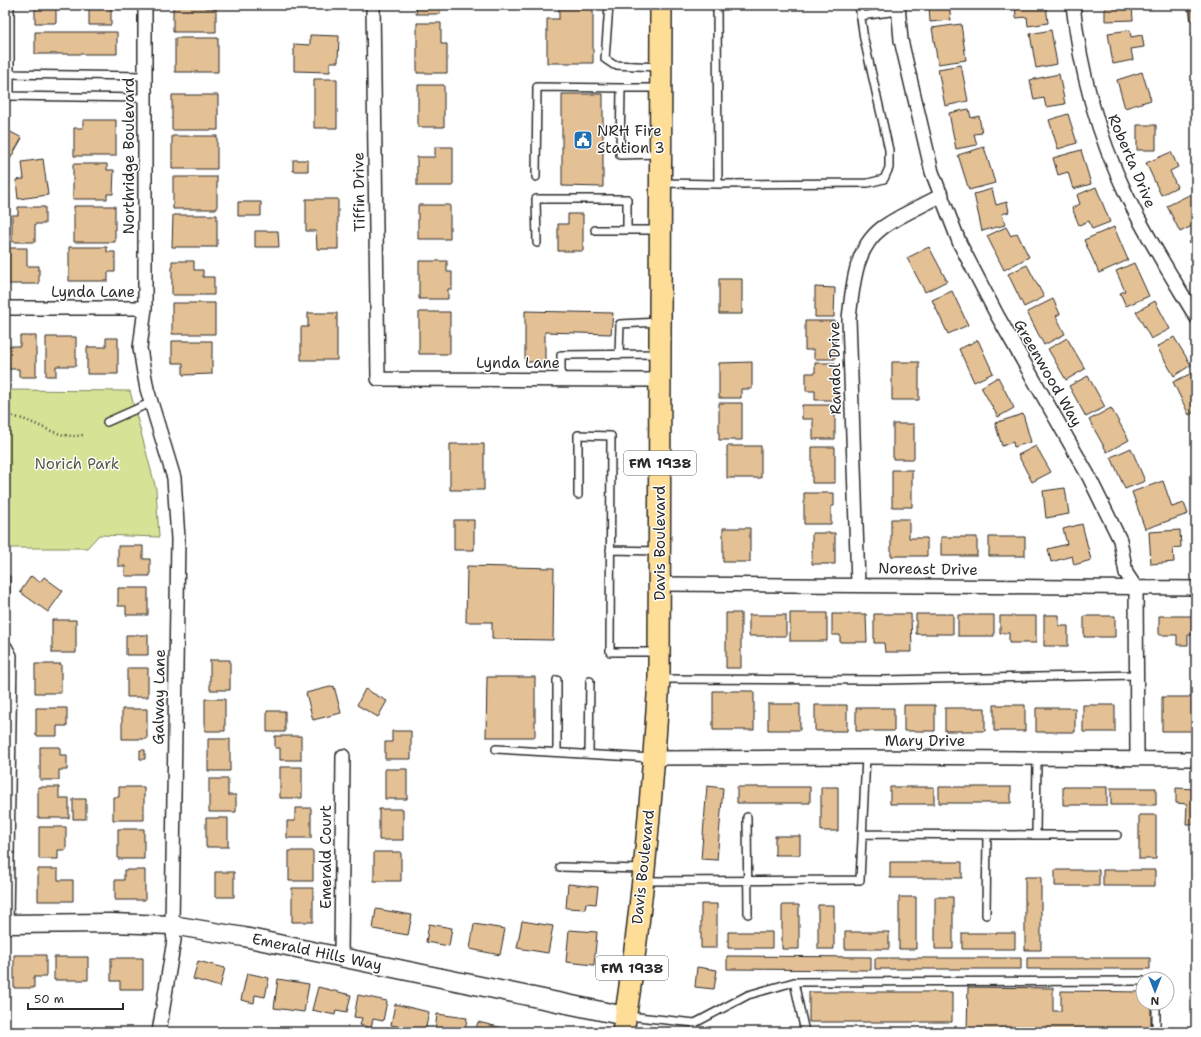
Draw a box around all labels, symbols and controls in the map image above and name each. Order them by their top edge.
street label: Northridge Boulevard [119,77,139,234]
street label: Roberta Drive [1103,111,1161,211]
place label: NRH Fire Station 3 [597,121,665,158]
public building icon: NRH Fire Station 3 [572,129,594,151]
street label: Tiffin Drive [348,152,370,232]
street label: Lynda Lane [51,282,135,302]
street label: Greenwood Way [1009,316,1087,430]
street label: Randol Drive [824,321,846,415]
street label: Lynda Lane [476,353,560,373]
road number: FM 1938 [624,451,696,475]
park label: Norich Park [35,454,119,474]
street label: Davis Boulevard [650,485,670,600]
street label: Noreast Drive [878,558,978,580]
street label: Galway Lane [148,649,170,745]
street label: Mary Drive [885,731,965,751]
street label: Emerald Court [316,805,336,909]
street label: Davis Boulevard [627,808,659,925]
street label: Emerald Hills Way [250,928,384,976]
road number: FM 1938 [596,956,668,980]
north arrow [1135,971,1175,1011]
scale bar [28,985,123,1011]
text: 50 m [34,991,64,1007]
text: N [1150,993,1159,1008]

